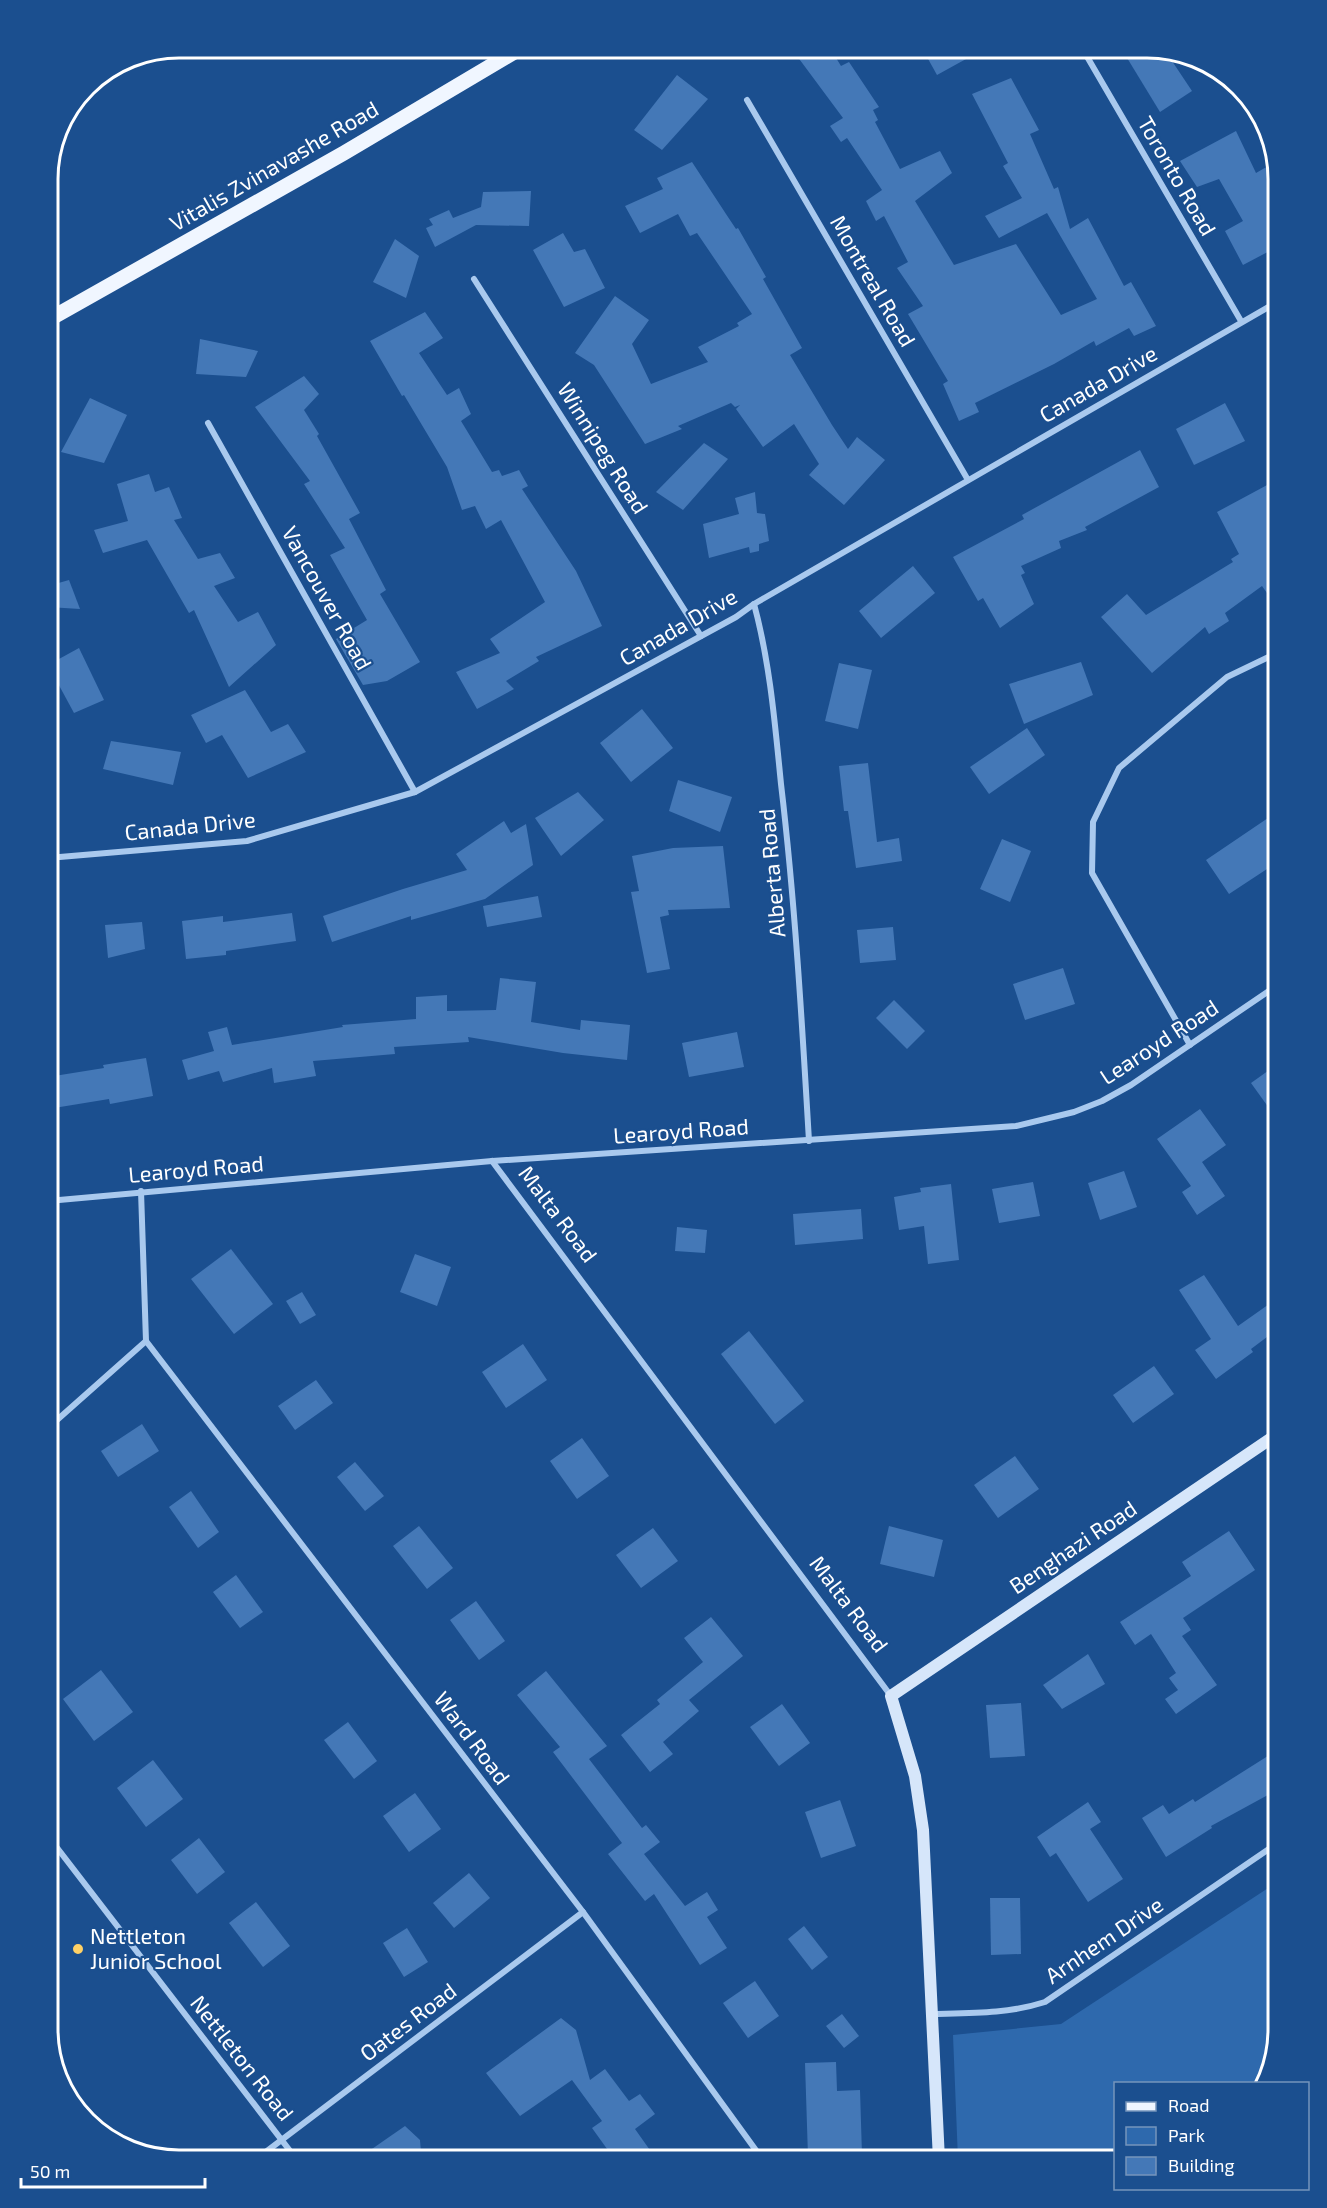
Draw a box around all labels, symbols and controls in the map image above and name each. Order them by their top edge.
street label: Vitalis Zvinavashe Road [165,95,382,236]
street label: Toronto Road [1133,111,1222,240]
street label: Montreal Road [826,210,922,351]
street label: Canada Drive [1034,339,1161,427]
street label: Winnipeg Road [553,377,655,518]
street label: Vancouver Road [278,521,378,674]
street label: Canada Drive [614,582,741,670]
street label: Canada Drive [123,805,257,845]
street label: Alberta Road [752,807,790,939]
street label: Learoyd Road [1094,993,1222,1089]
street label: Learoyd Road [612,1112,750,1148]
street label: Learoyd Road [127,1149,265,1187]
street label: Malta Road [514,1160,603,1267]
street label: Benghazi Road [1004,1494,1141,1598]
street label: Malta Road [805,1550,894,1657]
street label: Ward Road [429,1686,516,1789]
street label: Arnhem Drive [1040,1890,1167,1988]
place label: Nettleton Junior School [90,1922,222,1973]
marker: Nettleton Junior School [71,1942,85,1956]
street label: Oates Road [354,1977,461,2066]
street label: Nettleton Road [186,1990,300,2125]
legend [1114,2082,1309,2190]
text: Road [1168,2094,1209,2116]
text: Park [1168,2124,1205,2146]
scale bar [21,2151,206,2189]
text: Building [1168,2154,1235,2176]
text: 50 m [30,2160,70,2182]

